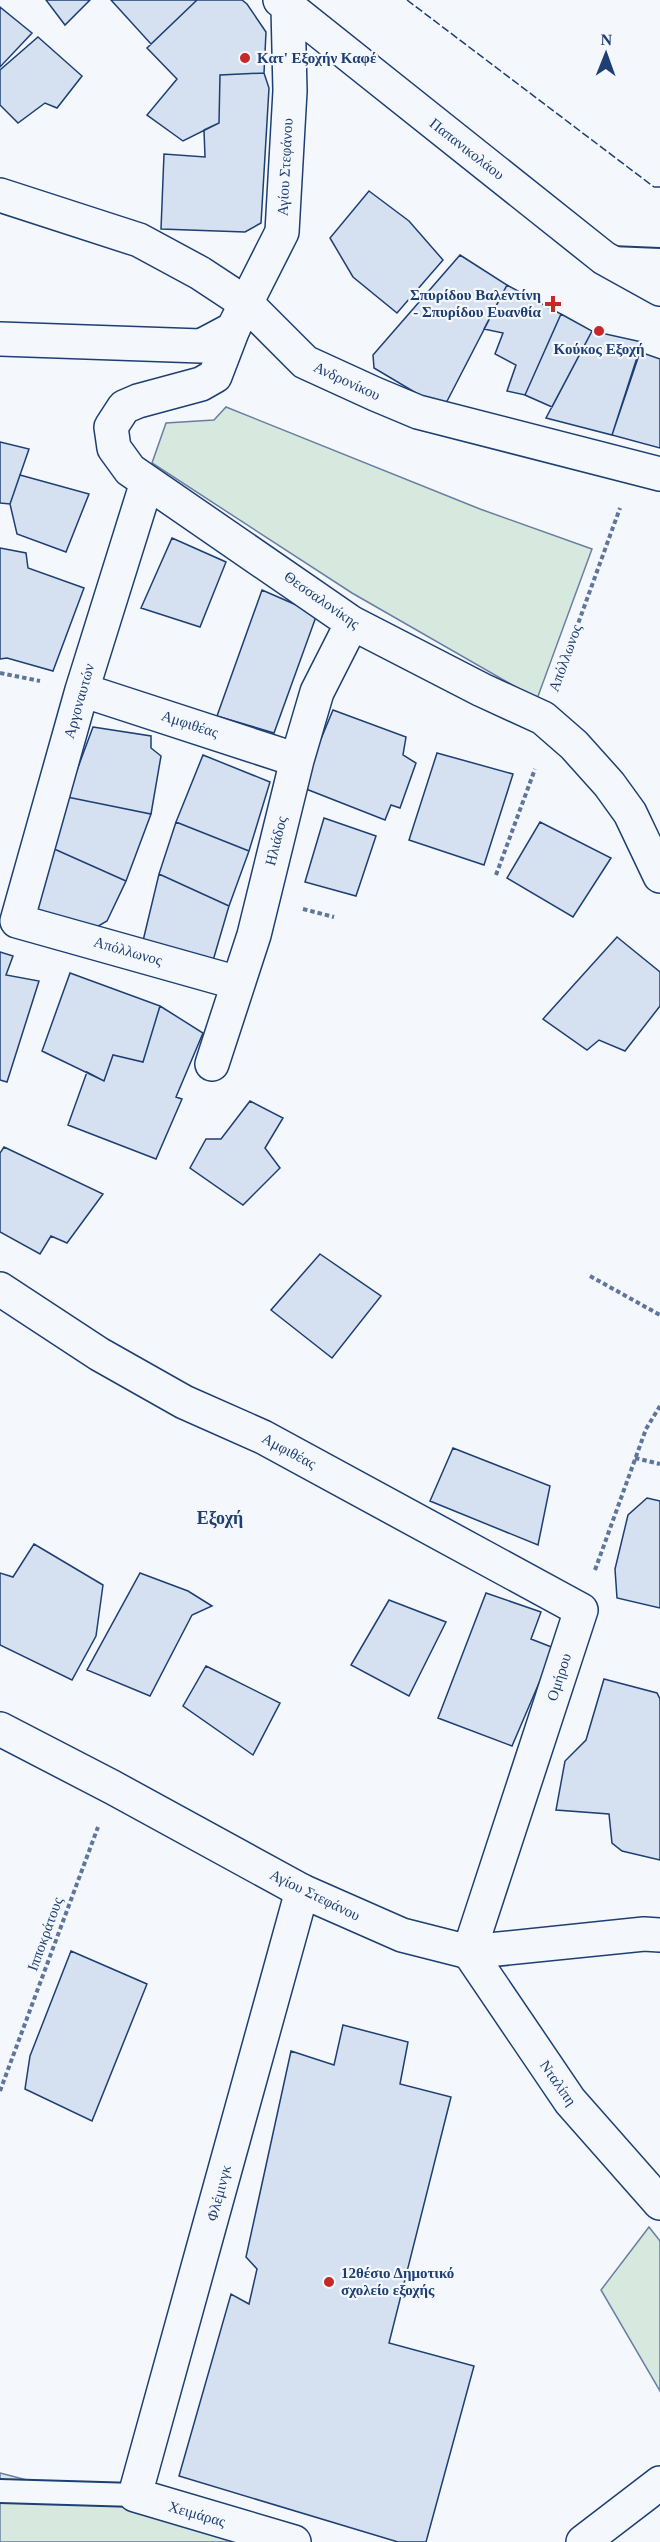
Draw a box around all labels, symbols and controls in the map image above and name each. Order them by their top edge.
north arrow [576,24,636,84]
text: N [600,31,613,48]
place label: Κατ' Εξοχήν Καφέ [257,50,377,66]
marker: Κατ' Εξοχήν Καφέ [238,51,252,65]
street label: Παπανικολάου [427,115,507,183]
street label: Αγίου Στεφάνου [274,118,296,216]
place label: Σπυρίδου Βαλεντίνη - Σπυρίδου Ευανθία [410,287,542,320]
marker: Σπυρίδου Βαλεντίνη - Σπυρίδου Ευανθία [546,297,560,311]
marker: Κούκος Εξοχή [592,324,606,338]
place label: Κούκος Εξοχή [554,341,644,357]
street label: Ανδρονίκου [311,359,383,403]
street label: Θεσσαλονίκης [281,568,363,632]
street label: Απόλλωνος [545,622,585,694]
street label: Αργοναυτών [61,661,97,740]
street label: Αμφιθέας [160,707,221,741]
street label: Ηλιάδος [262,815,290,867]
street label: Απόλλωνος [92,934,164,968]
street label: Αμφιθέας [259,1430,319,1472]
district label: Εξοχή [197,1508,243,1529]
street label: Ομήρου [544,1651,574,1703]
street label: Αγίου Στεφάνου [267,1866,363,1924]
street label: Ιπποκράτους [24,1895,66,1973]
street label: Νταλίπη [537,2057,579,2109]
street label: Φλέμινγκ [204,2163,234,2223]
place label: 12θέσιο Δημοτικό σχολείο εξοχής [341,2265,454,2298]
marker: 12θέσιο Δημοτικό σχολείο εξοχής [322,2275,336,2289]
street label: Χειμάρας [167,2498,227,2530]

